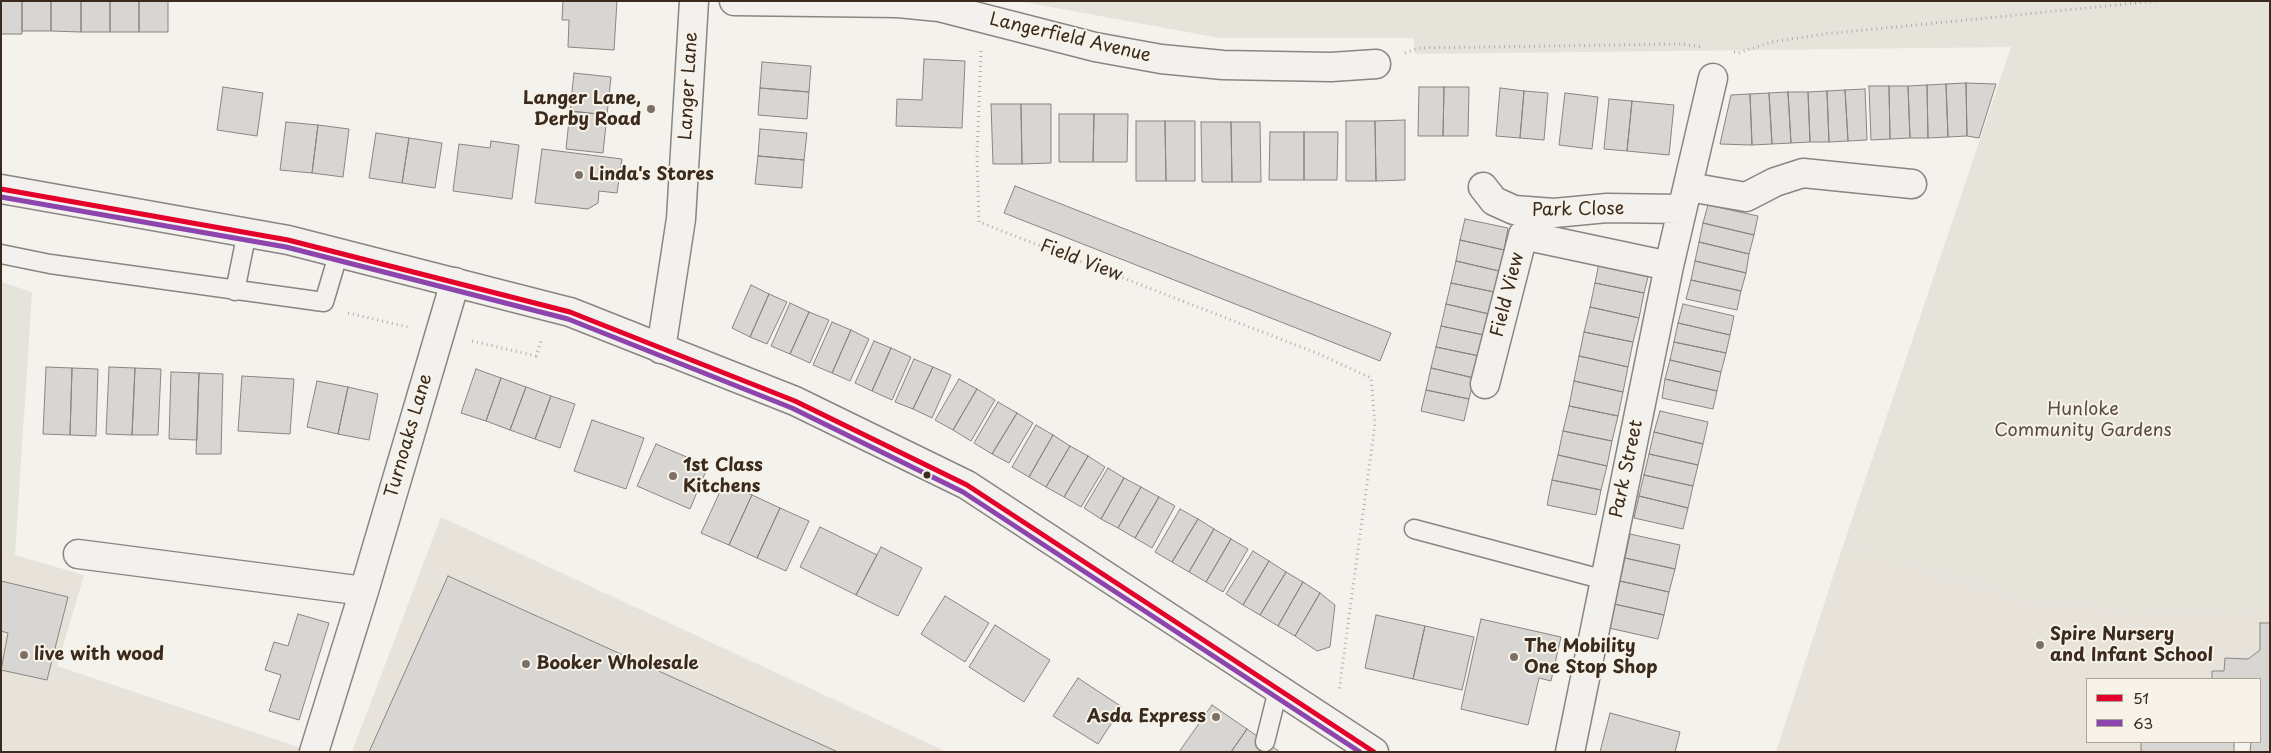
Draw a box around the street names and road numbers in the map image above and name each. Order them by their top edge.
street label: Langerfield Avenue [987,9,1153,67]
street label: Langer Lane [675,31,703,141]
street label: Park Close [1532,198,1624,222]
street label: Field View [1037,235,1125,287]
street label: Field View [1487,251,1529,339]
street label: Turnoaks Lane [381,371,437,501]
street label: Park Street [1606,418,1648,520]

